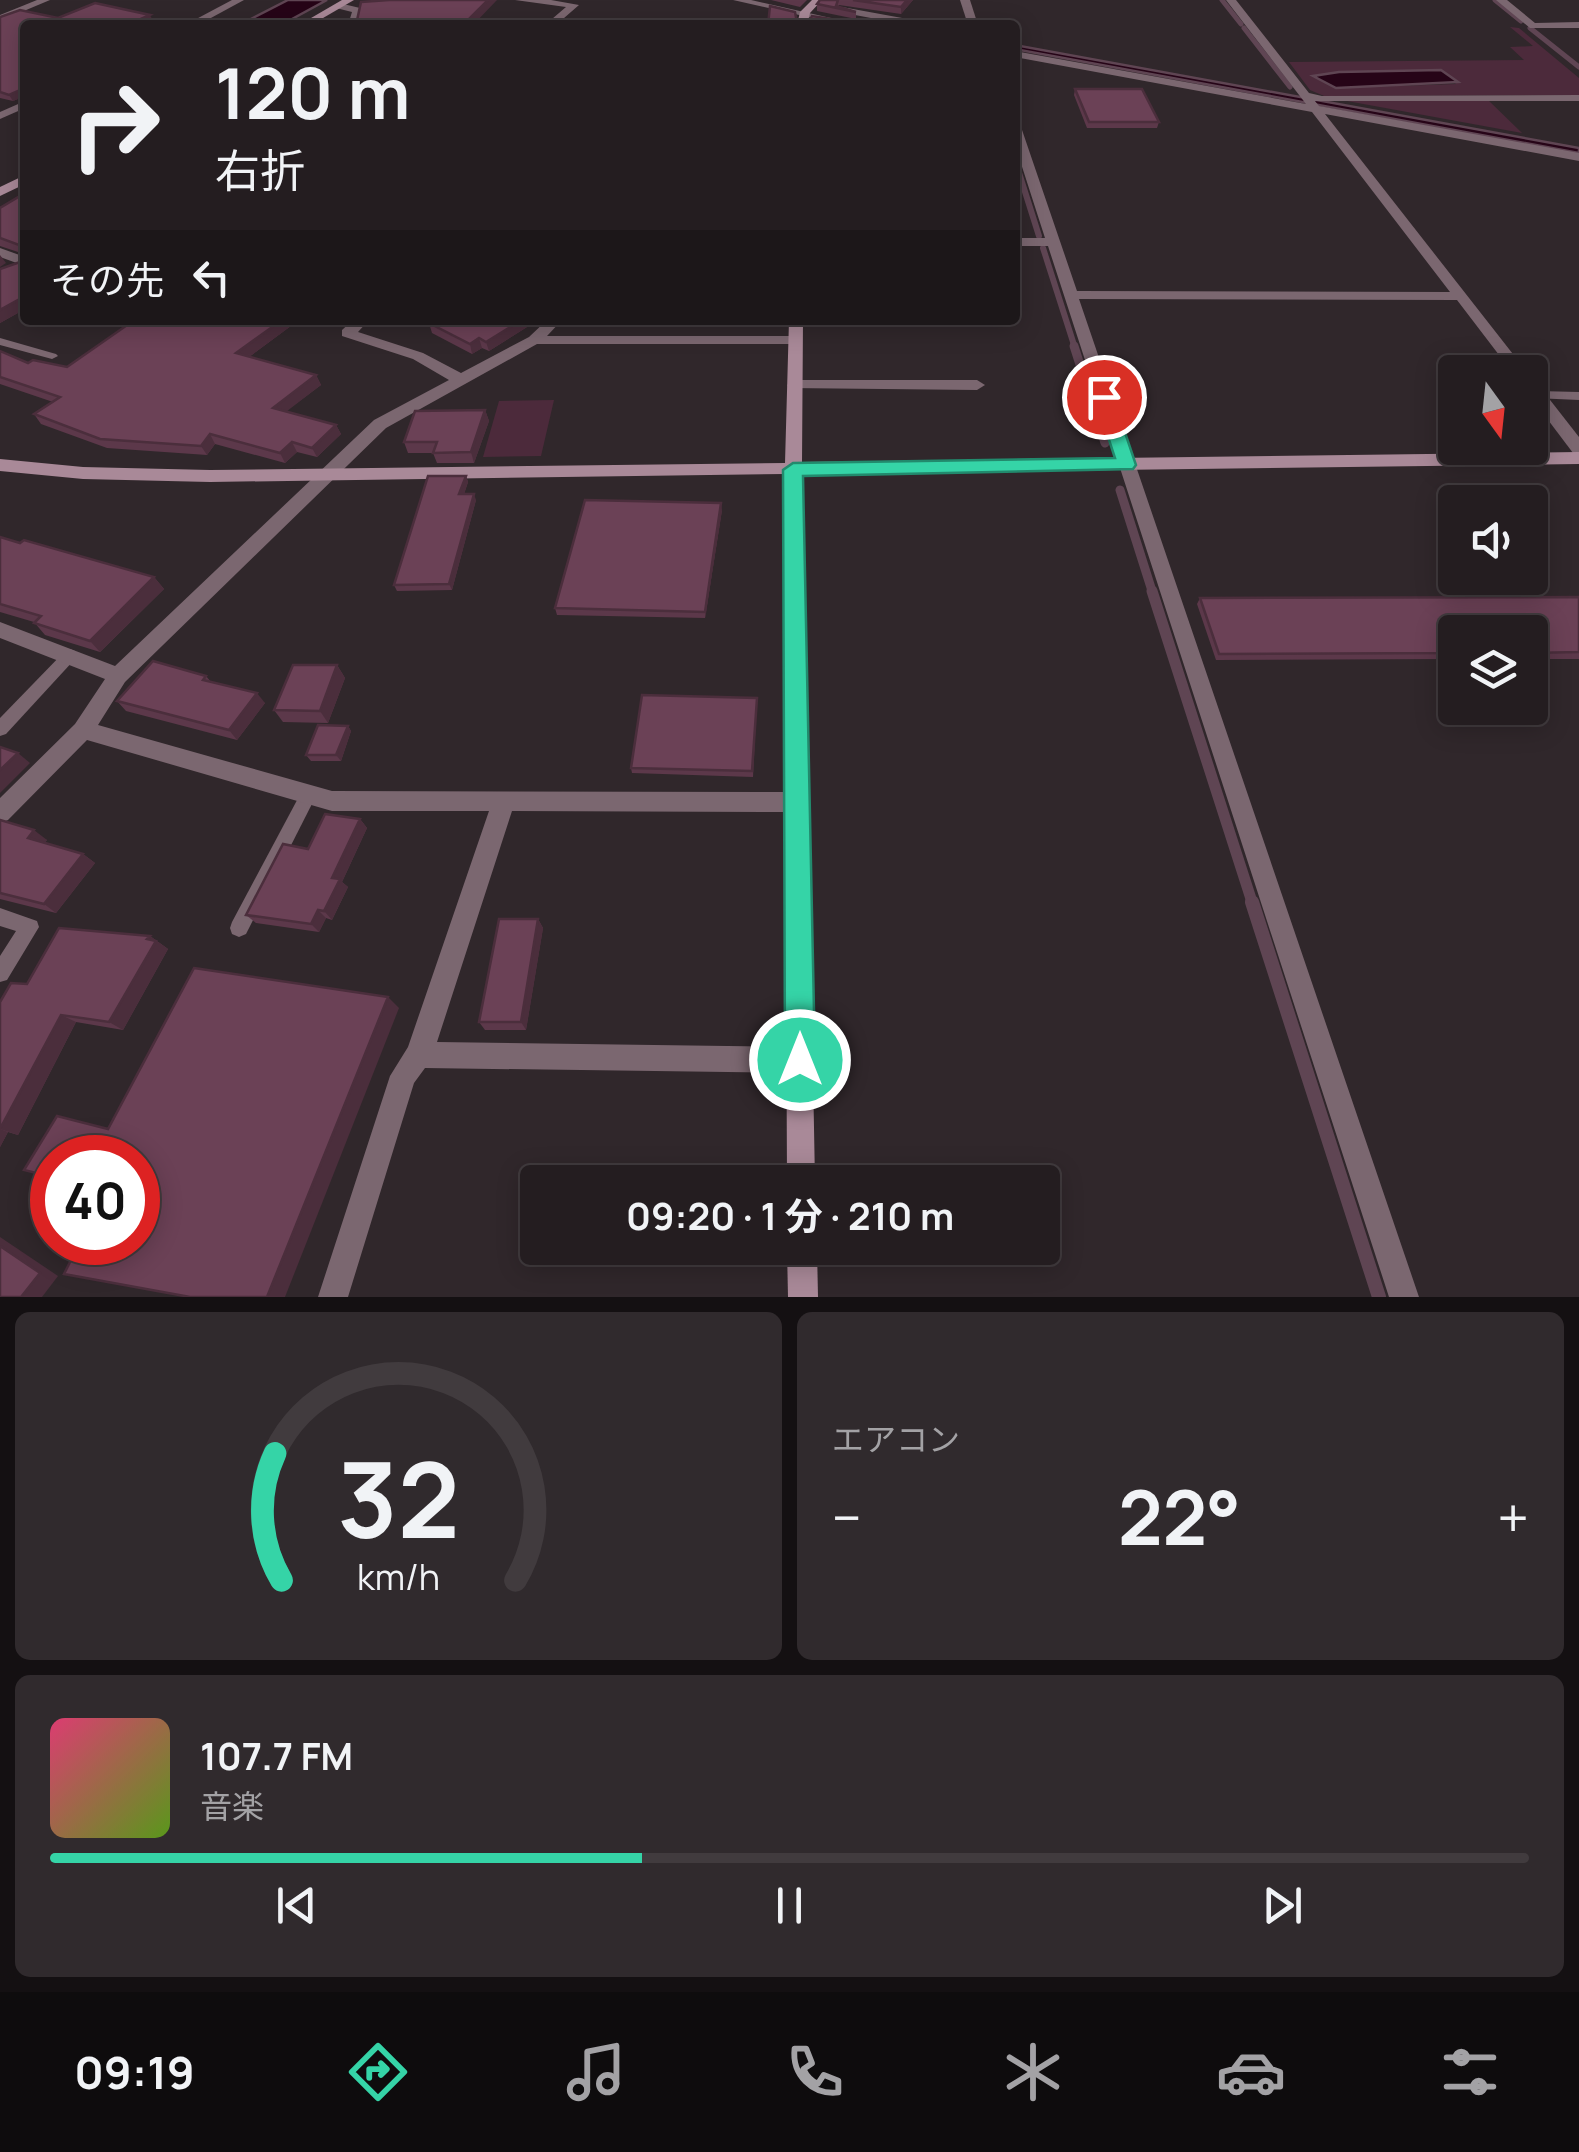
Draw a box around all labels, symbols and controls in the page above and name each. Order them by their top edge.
text: 120 m [215,44,410,140]
icon: right [50,60,180,190]
text: 右折 [215,139,305,201]
icon: left [184,250,239,305]
text: その先 [50,253,164,305]
pin [1062,355,1147,440]
north arrow [1438,355,1548,465]
map controls [1438,355,1548,725]
icon: arrive [1077,370,1132,425]
button: sound [1438,485,1548,595]
button: layers [1438,615,1548,725]
position arrow [748,1008,852,1112]
speed limit sign: 40 [30,1135,160,1265]
text: 09:20 · 1 分 · 210 m [626,1189,954,1241]
text: エアコン [832,1417,960,1461]
text: 32 [337,1427,460,1569]
text: 22° [1118,1465,1241,1568]
text: − [832,1479,862,1555]
text: + [1497,1479,1529,1555]
text: km/h [357,1552,440,1601]
text: 107.7 FM [200,1729,353,1781]
text: 音楽 [200,1784,264,1828]
icon: previous [269,1878,324,1933]
icon: pause [762,1878,817,1933]
icon: next [1255,1878,1310,1933]
icon: directions [343,2037,413,2107]
icon: music [561,2037,631,2107]
icon: phone [780,2037,850,2107]
icon: climate [998,2037,1068,2107]
icon: car [1216,2037,1286,2107]
icon: filters [1435,2037,1505,2107]
text: 09:19 [74,2041,195,2103]

